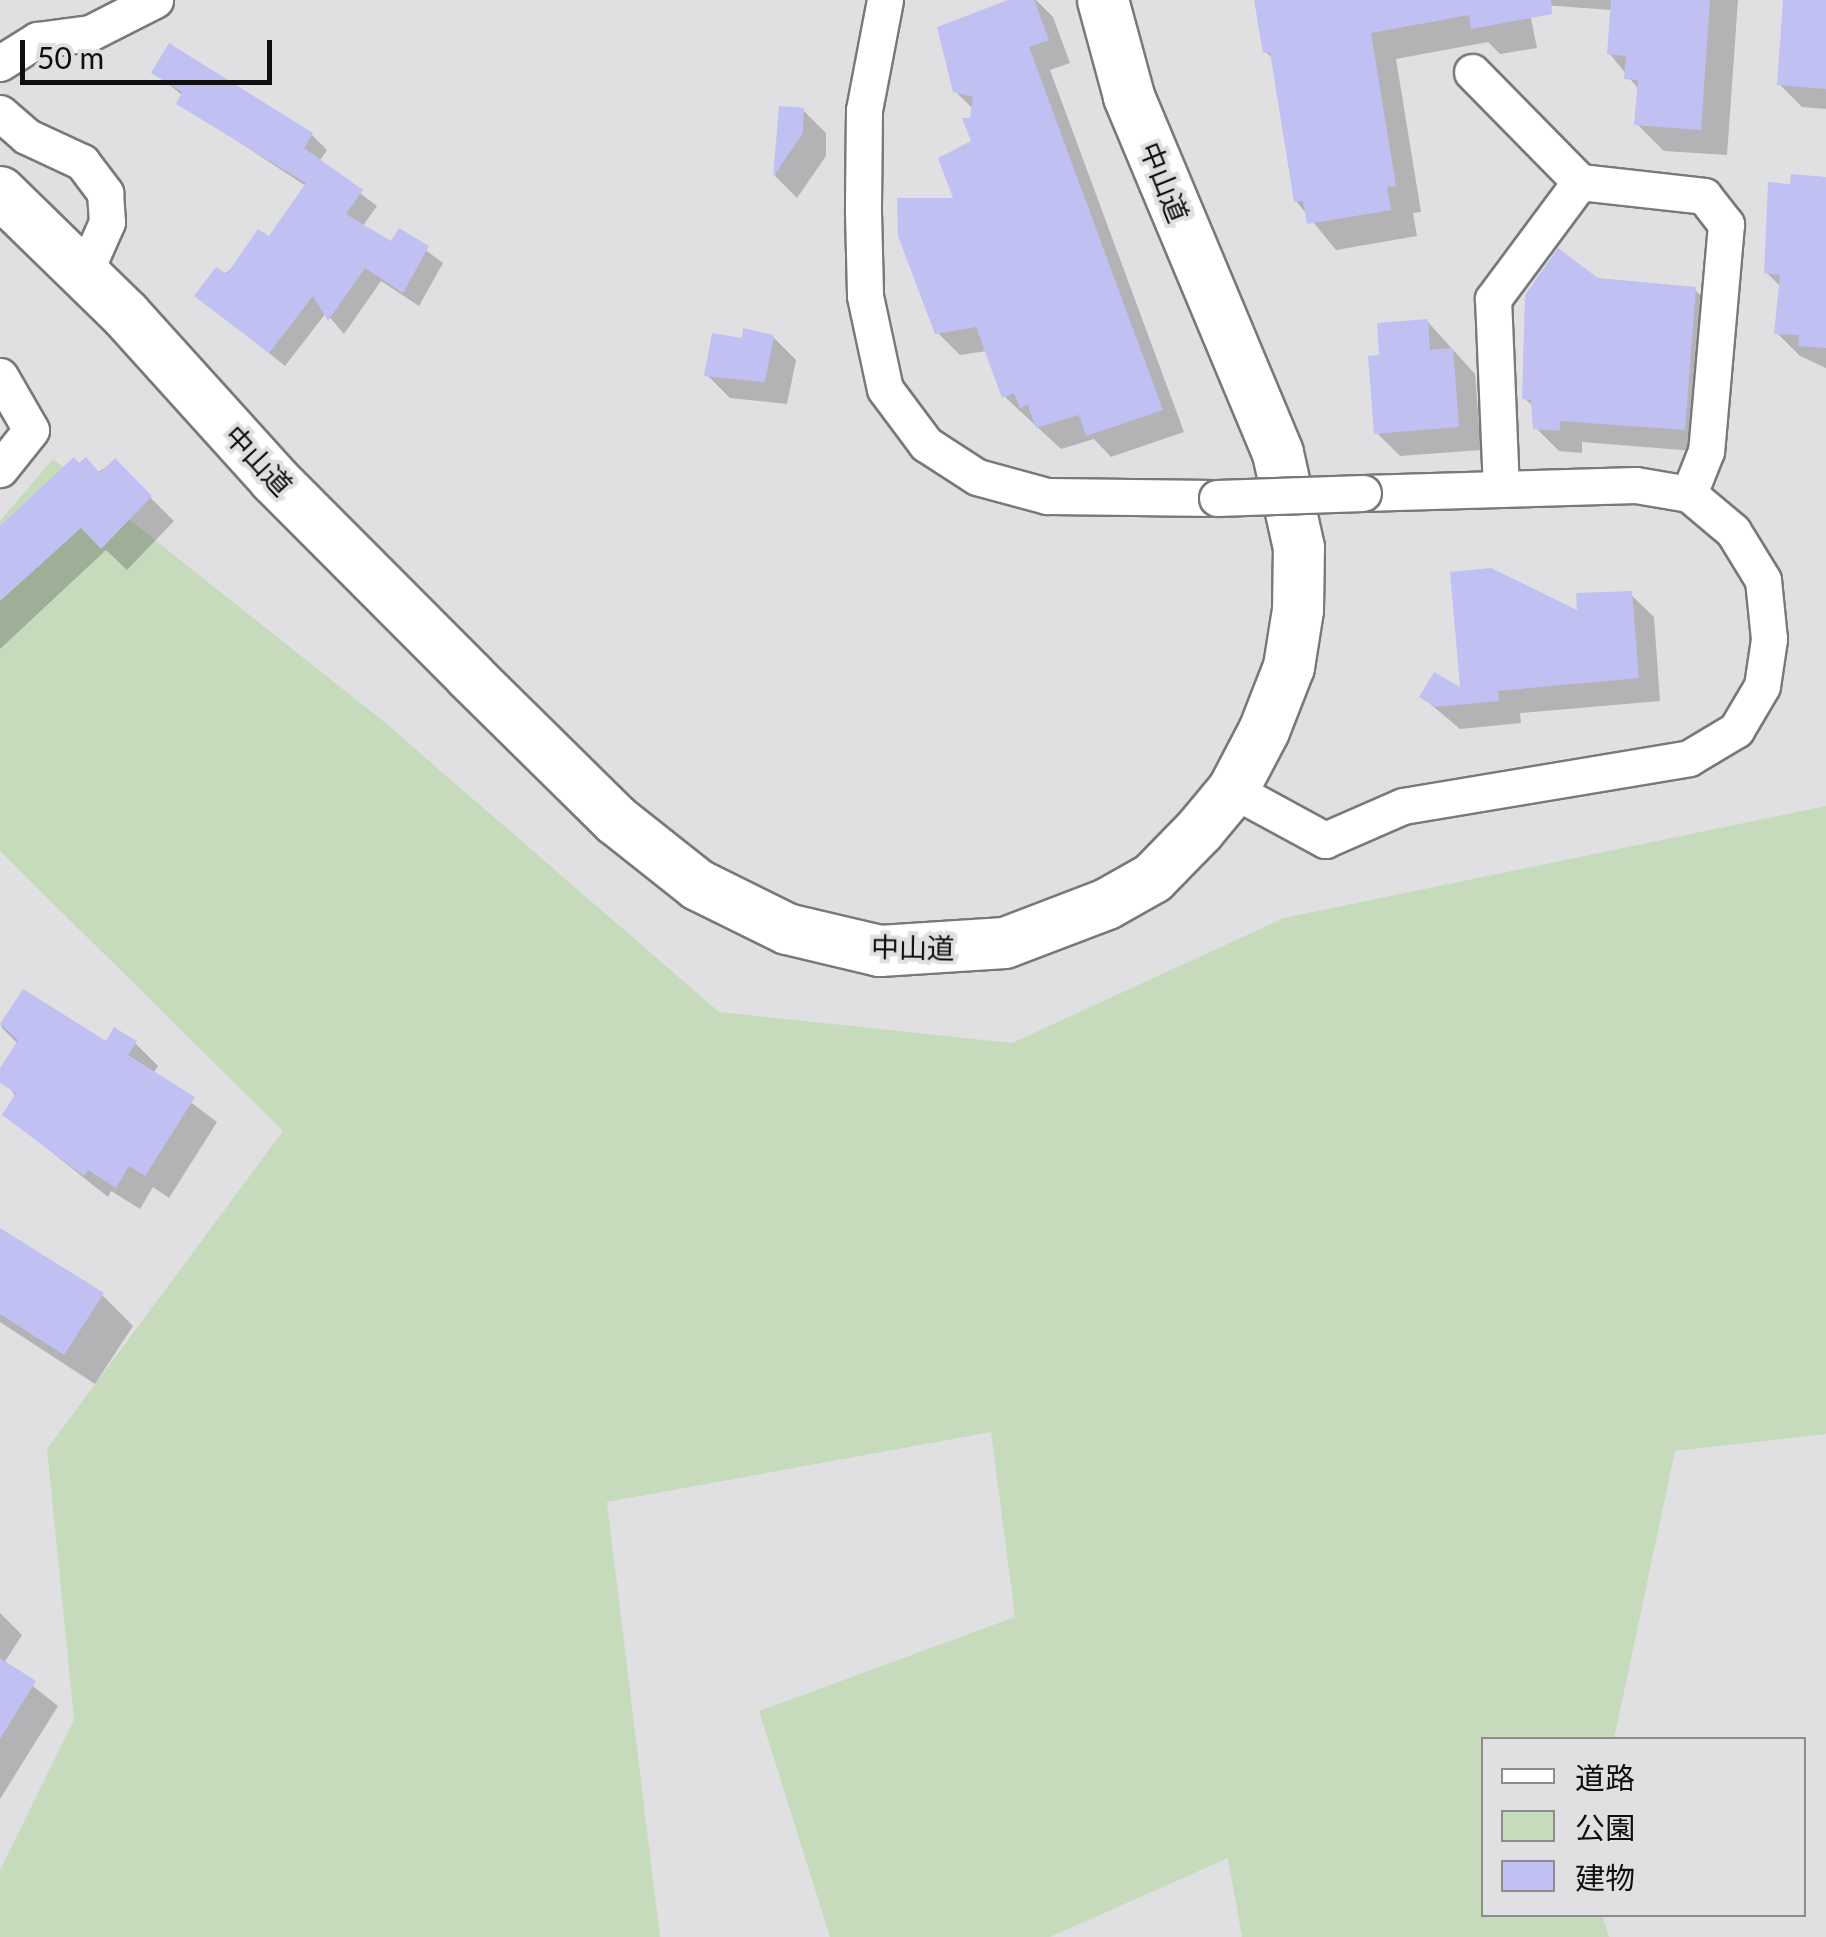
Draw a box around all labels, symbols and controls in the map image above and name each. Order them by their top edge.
scale bar [25,20,278,82]
text: 50 m [37,39,104,75]
street label: 中山道 [1134,137,1196,227]
street label: 中山道 [218,418,300,502]
street label: 中山道 [871,929,955,965]
legend [1481,1737,1806,1917]
text: 道路 [1575,1759,1635,1795]
text: 公園 [1575,1809,1635,1845]
text: 建物 [1575,1859,1635,1895]

